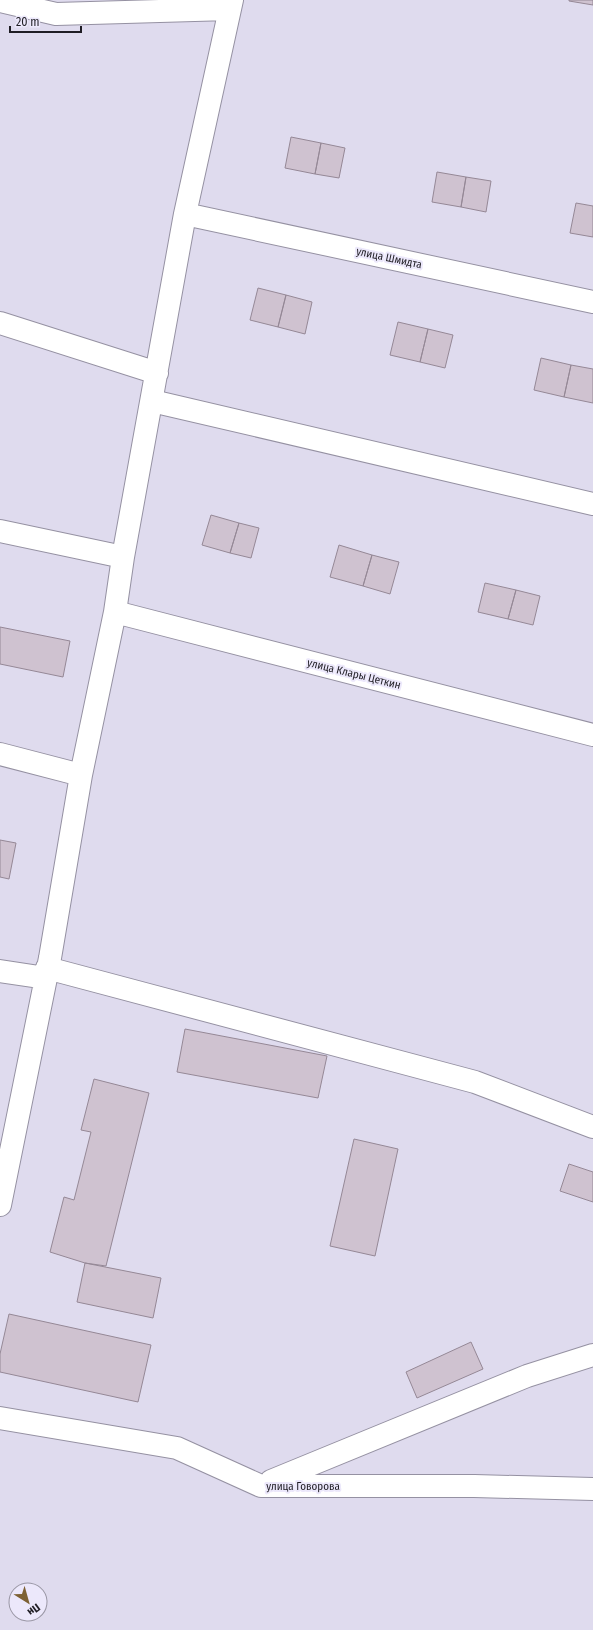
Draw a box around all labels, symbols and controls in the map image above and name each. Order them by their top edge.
scale bar [10,8,81,34]
text: 20 m [16,15,40,29]
street label: улица Шмидта [355,245,423,271]
street label: улица Клары Цеткин [306,656,402,692]
street label: улица Говорова [266,1480,340,1493]
north arrow [8,1582,48,1622]
text: Пн [25,1601,43,1619]

